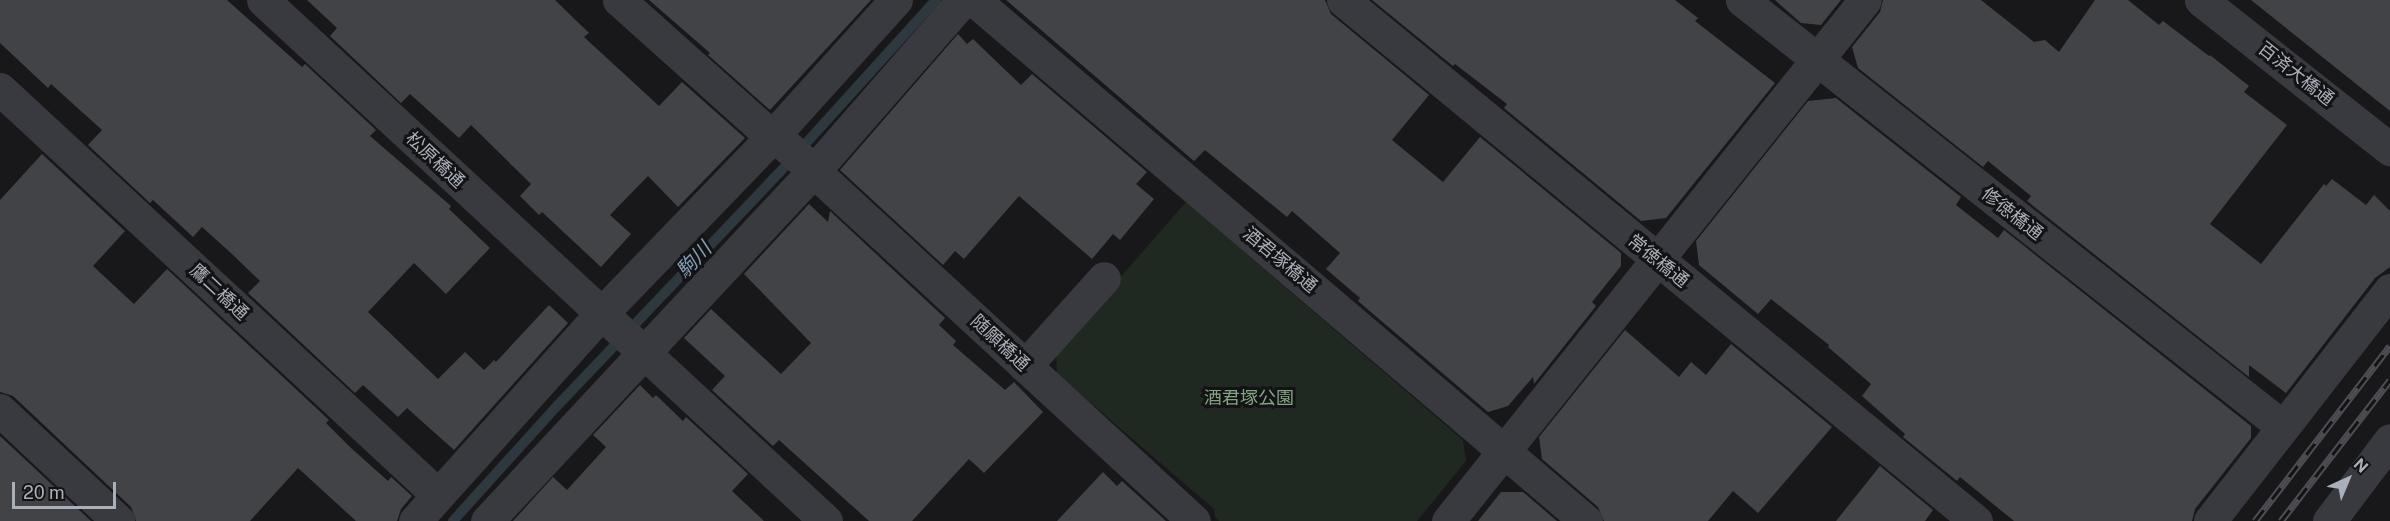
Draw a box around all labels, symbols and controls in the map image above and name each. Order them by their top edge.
street label: 百済大橋通 [2254,38,2338,110]
street label: 松原橋通 [401,128,469,192]
street label: 修徳橋通 [1977,183,2047,245]
street label: 酒君塚橋通 [1239,223,1321,297]
street label: 常徳橋通 [1623,230,1693,292]
water label: 駒川 [672,237,716,283]
street label: 鷹二橋通 [185,260,253,324]
street label: 随願橋通 [966,311,1034,375]
park label: 酒君塚公園 [1204,387,1294,409]
north arrow [2318,449,2378,509]
text: N [2350,455,2372,477]
scale bar [15,470,118,508]
text: 20 m [23,482,65,503]

